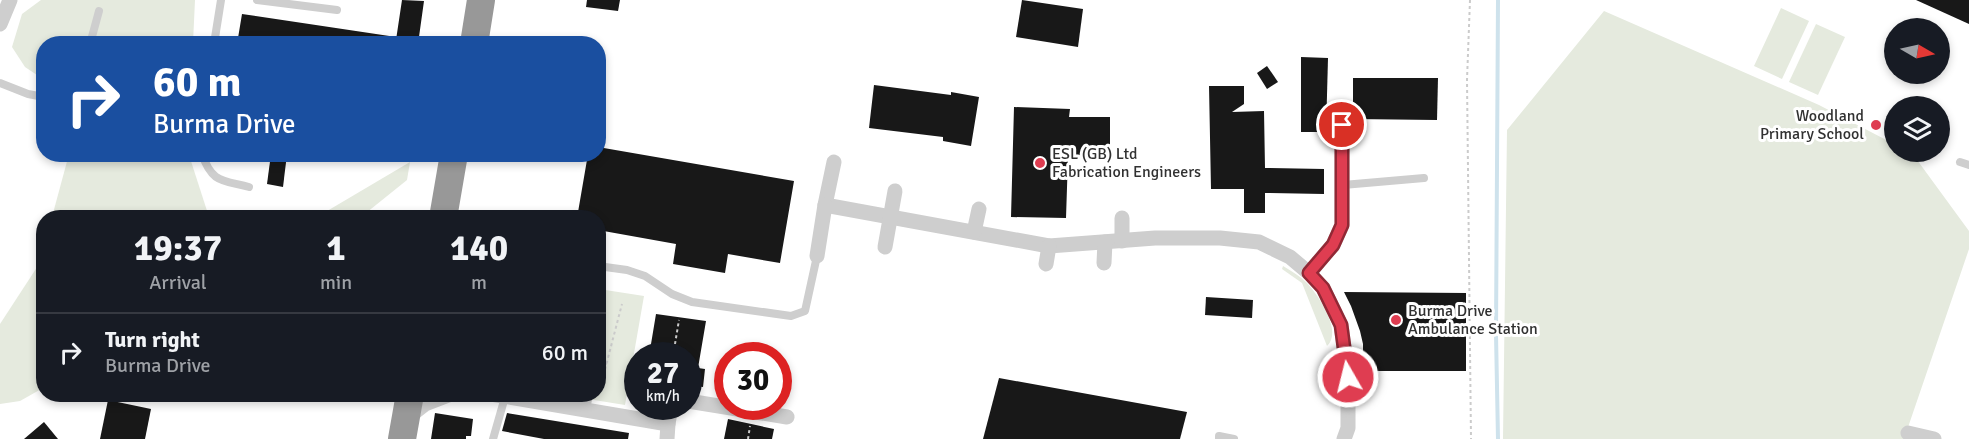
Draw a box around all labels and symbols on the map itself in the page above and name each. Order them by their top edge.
north arrow [1884,18,1950,84]
pin [1316,99,1367,150]
place label: Woodland Primary School [1760,106,1864,144]
marker: Woodland Primary School [1869,118,1883,132]
place label: ESL (GB) Ltd Fabrication Engineers [1052,144,1201,182]
marker: ESL (GB) Ltd Fabrication Engineers [1033,156,1047,170]
place label: Burma Drive Ambulance Station [1408,301,1538,339]
marker: Burma Drive Ambulance Station [1389,313,1403,327]
speed limit sign: 30 [714,342,792,420]
position arrow [1316,345,1380,409]

